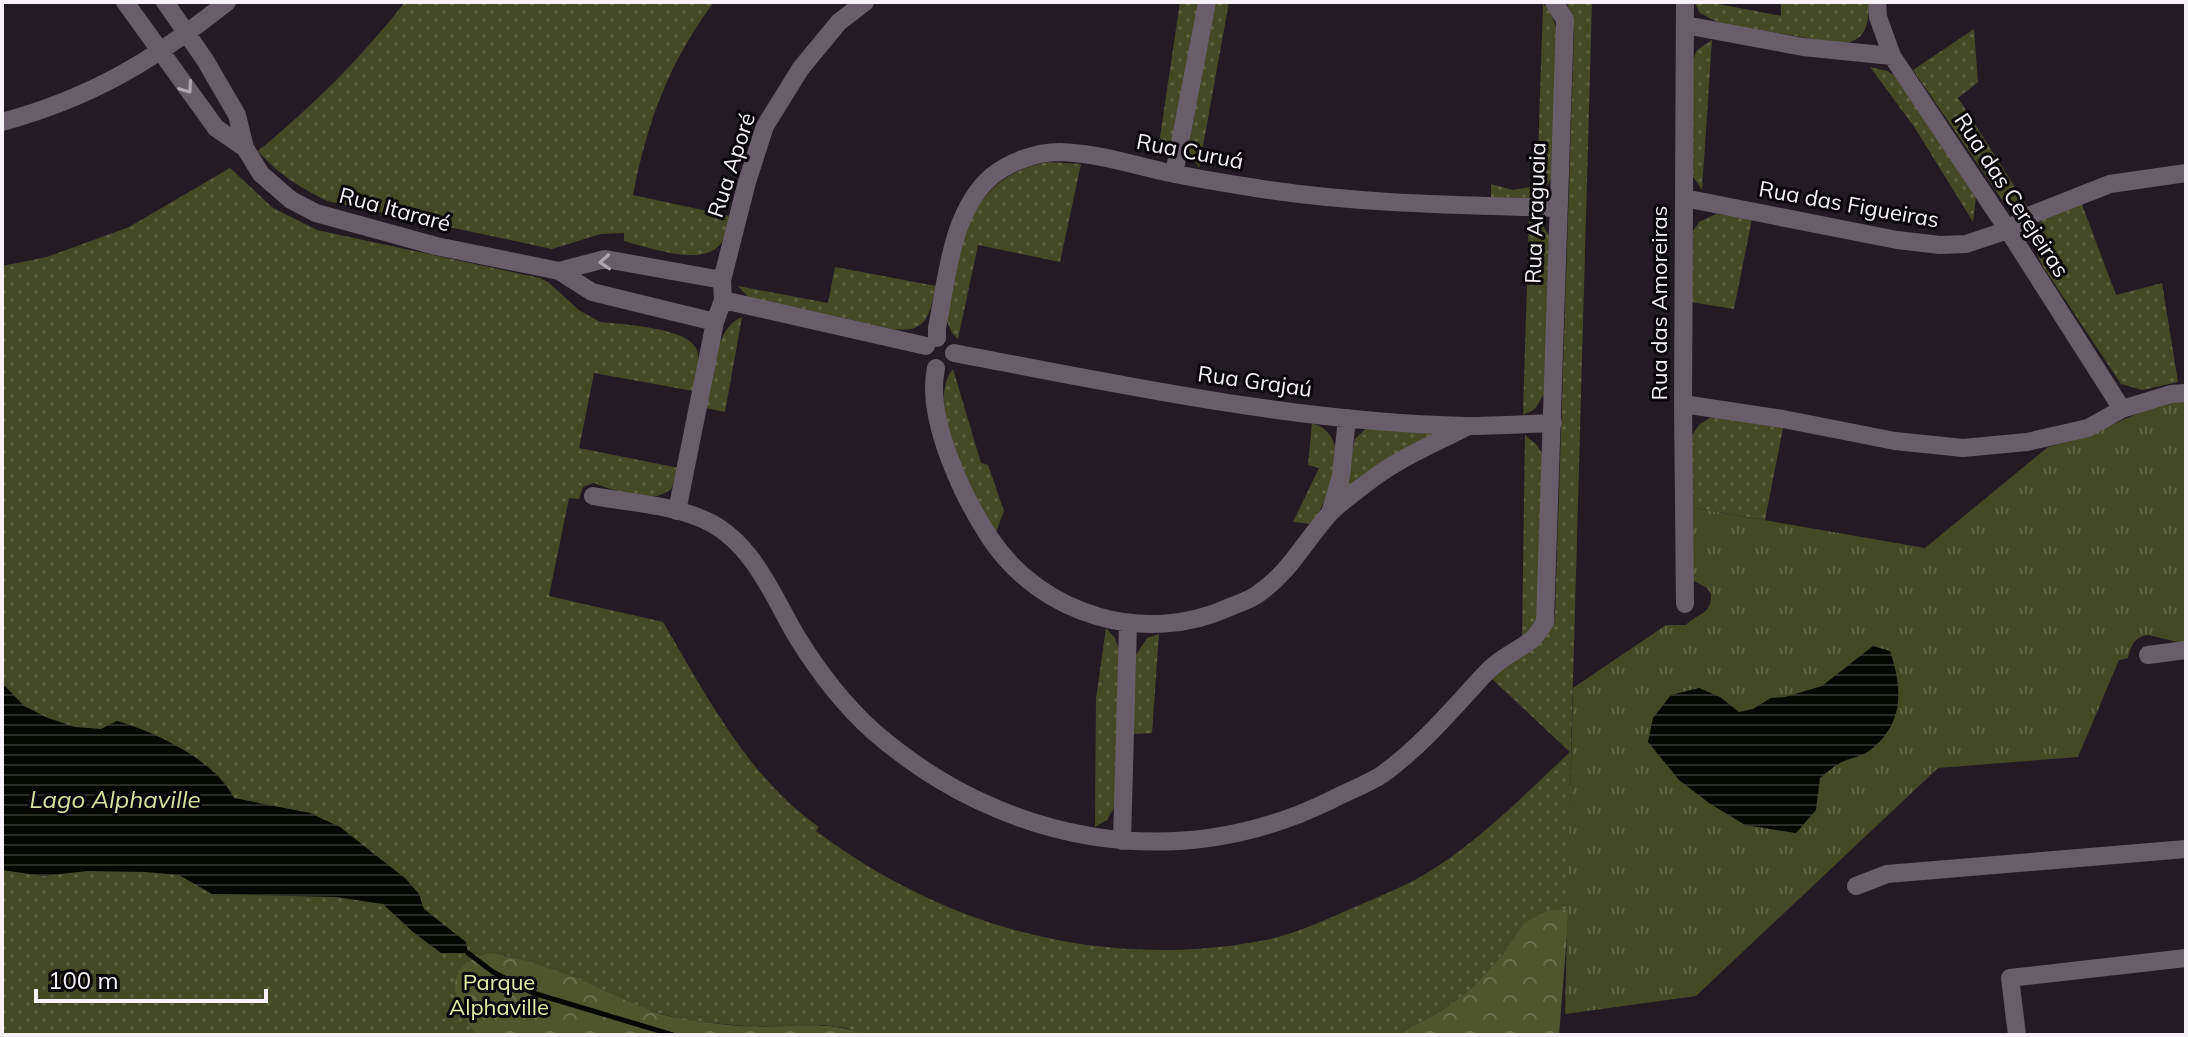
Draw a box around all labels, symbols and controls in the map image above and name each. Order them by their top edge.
one-way arrow [177,80,192,94]
street label: Rua das Cerejeiras [1948,108,2076,282]
street label: Rua Aporé [701,109,761,221]
street label: Rua Curuá [1134,127,1246,175]
street label: Rua Araguaia [1519,142,1551,284]
street label: Rua das Figueiras [1757,174,1941,234]
street label: Rua Itararé [336,181,454,237]
street label: Rua das Amoreiras [1645,206,1673,401]
one-way arrow [598,253,611,270]
street label: Rua Grajaú [1196,359,1314,403]
water label: Lago Alphaville [30,784,200,814]
scale bar [36,953,266,1003]
text: 100 m [48,965,119,995]
park label: Parque Alphaville [449,968,549,1021]

